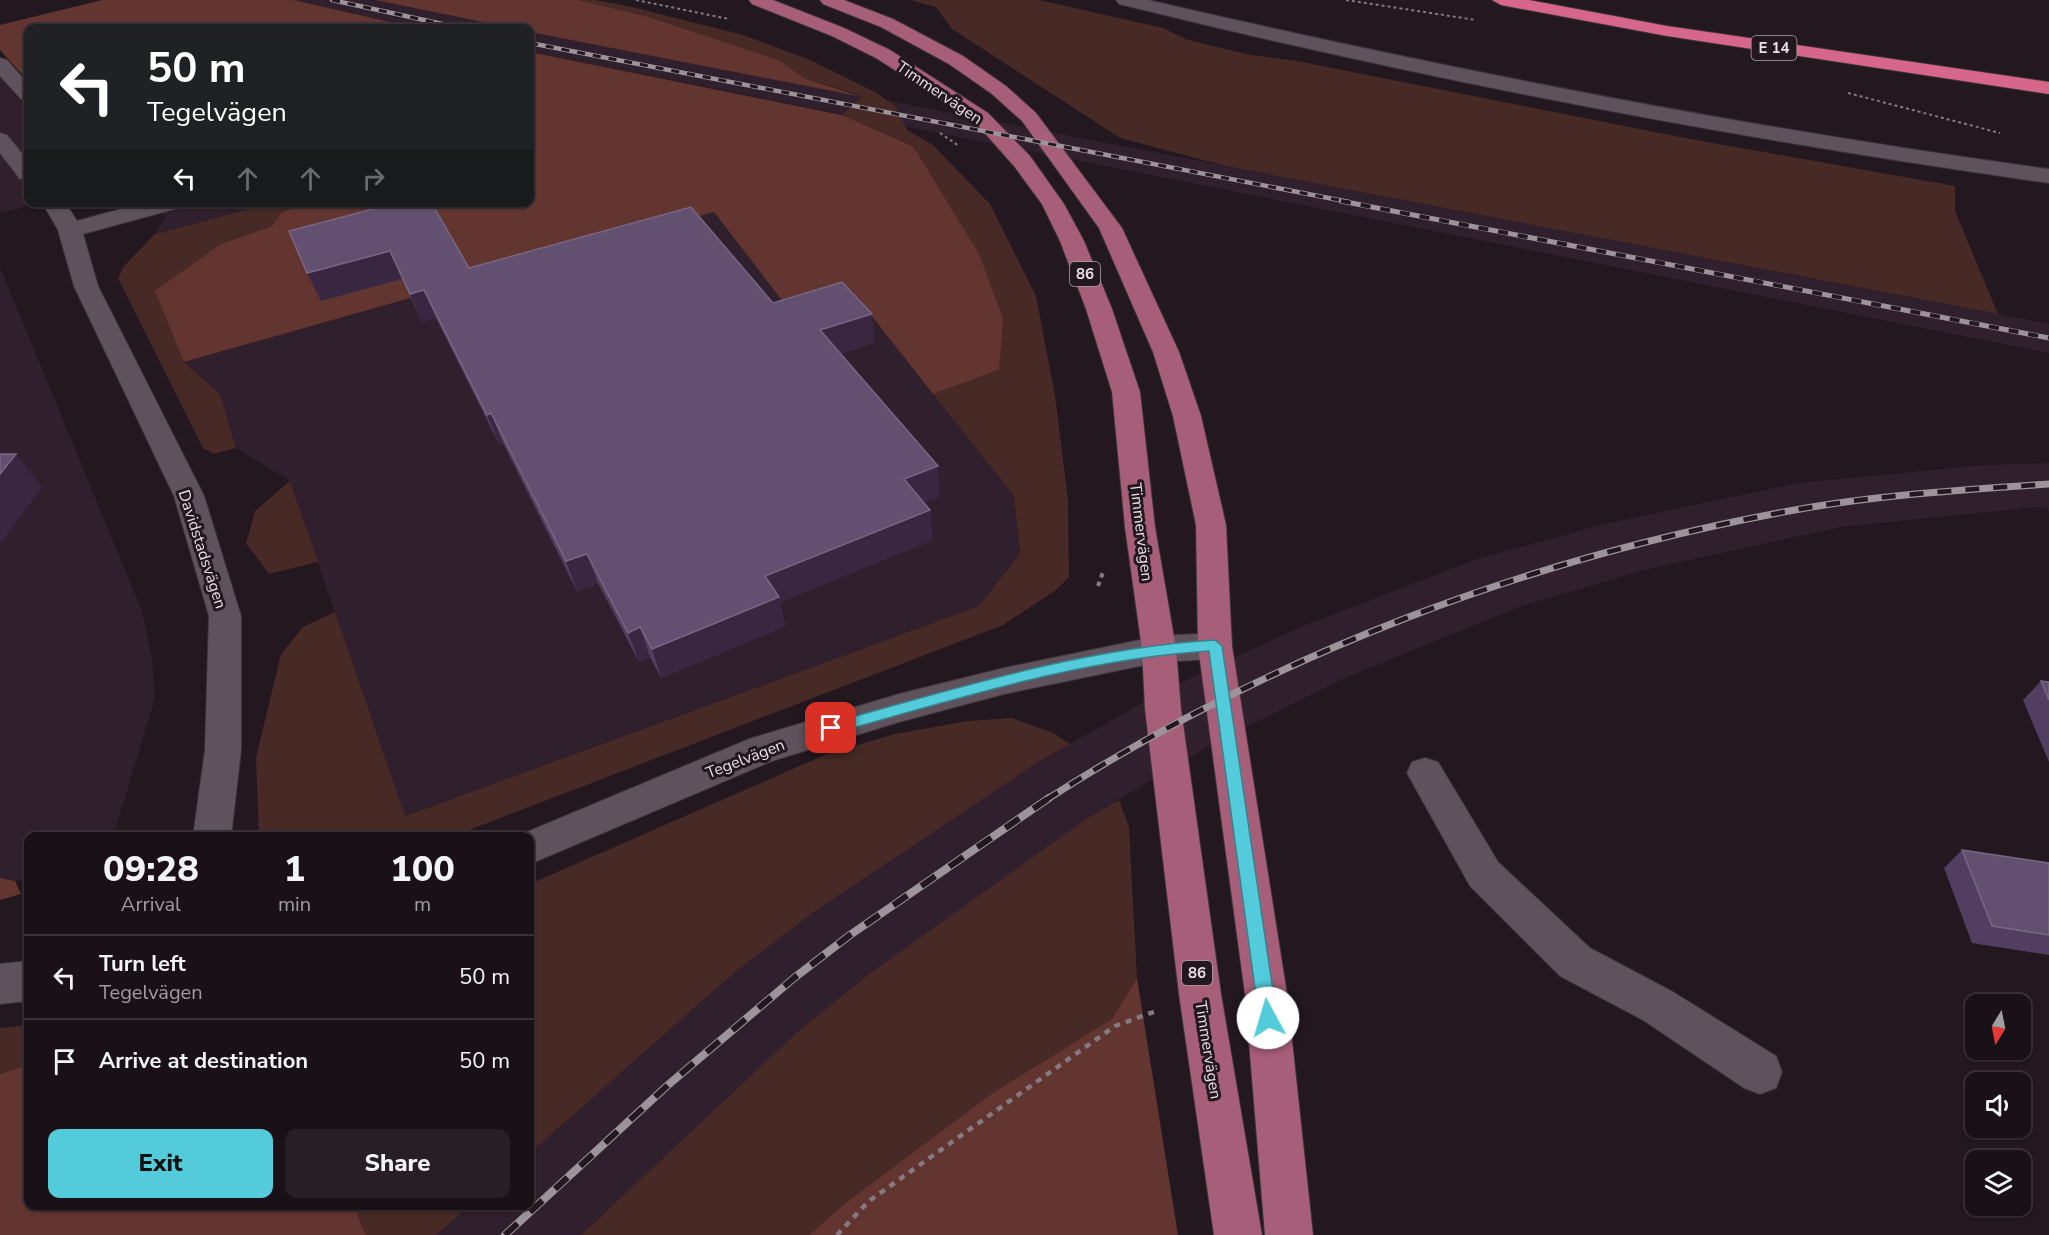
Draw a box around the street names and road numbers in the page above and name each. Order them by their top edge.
road number: E 14 [1752,36,1796,60]
street label: Timmervägen [892,56,987,130]
road number: 86 [1070,262,1100,286]
street label: Timmervägen [1124,482,1158,583]
street label: Davidstadsvägen [172,487,232,612]
street label: Tegelvägen [703,734,788,784]
road number: 86 [1182,961,1212,985]
street label: Timmervägen [1189,1000,1227,1101]

